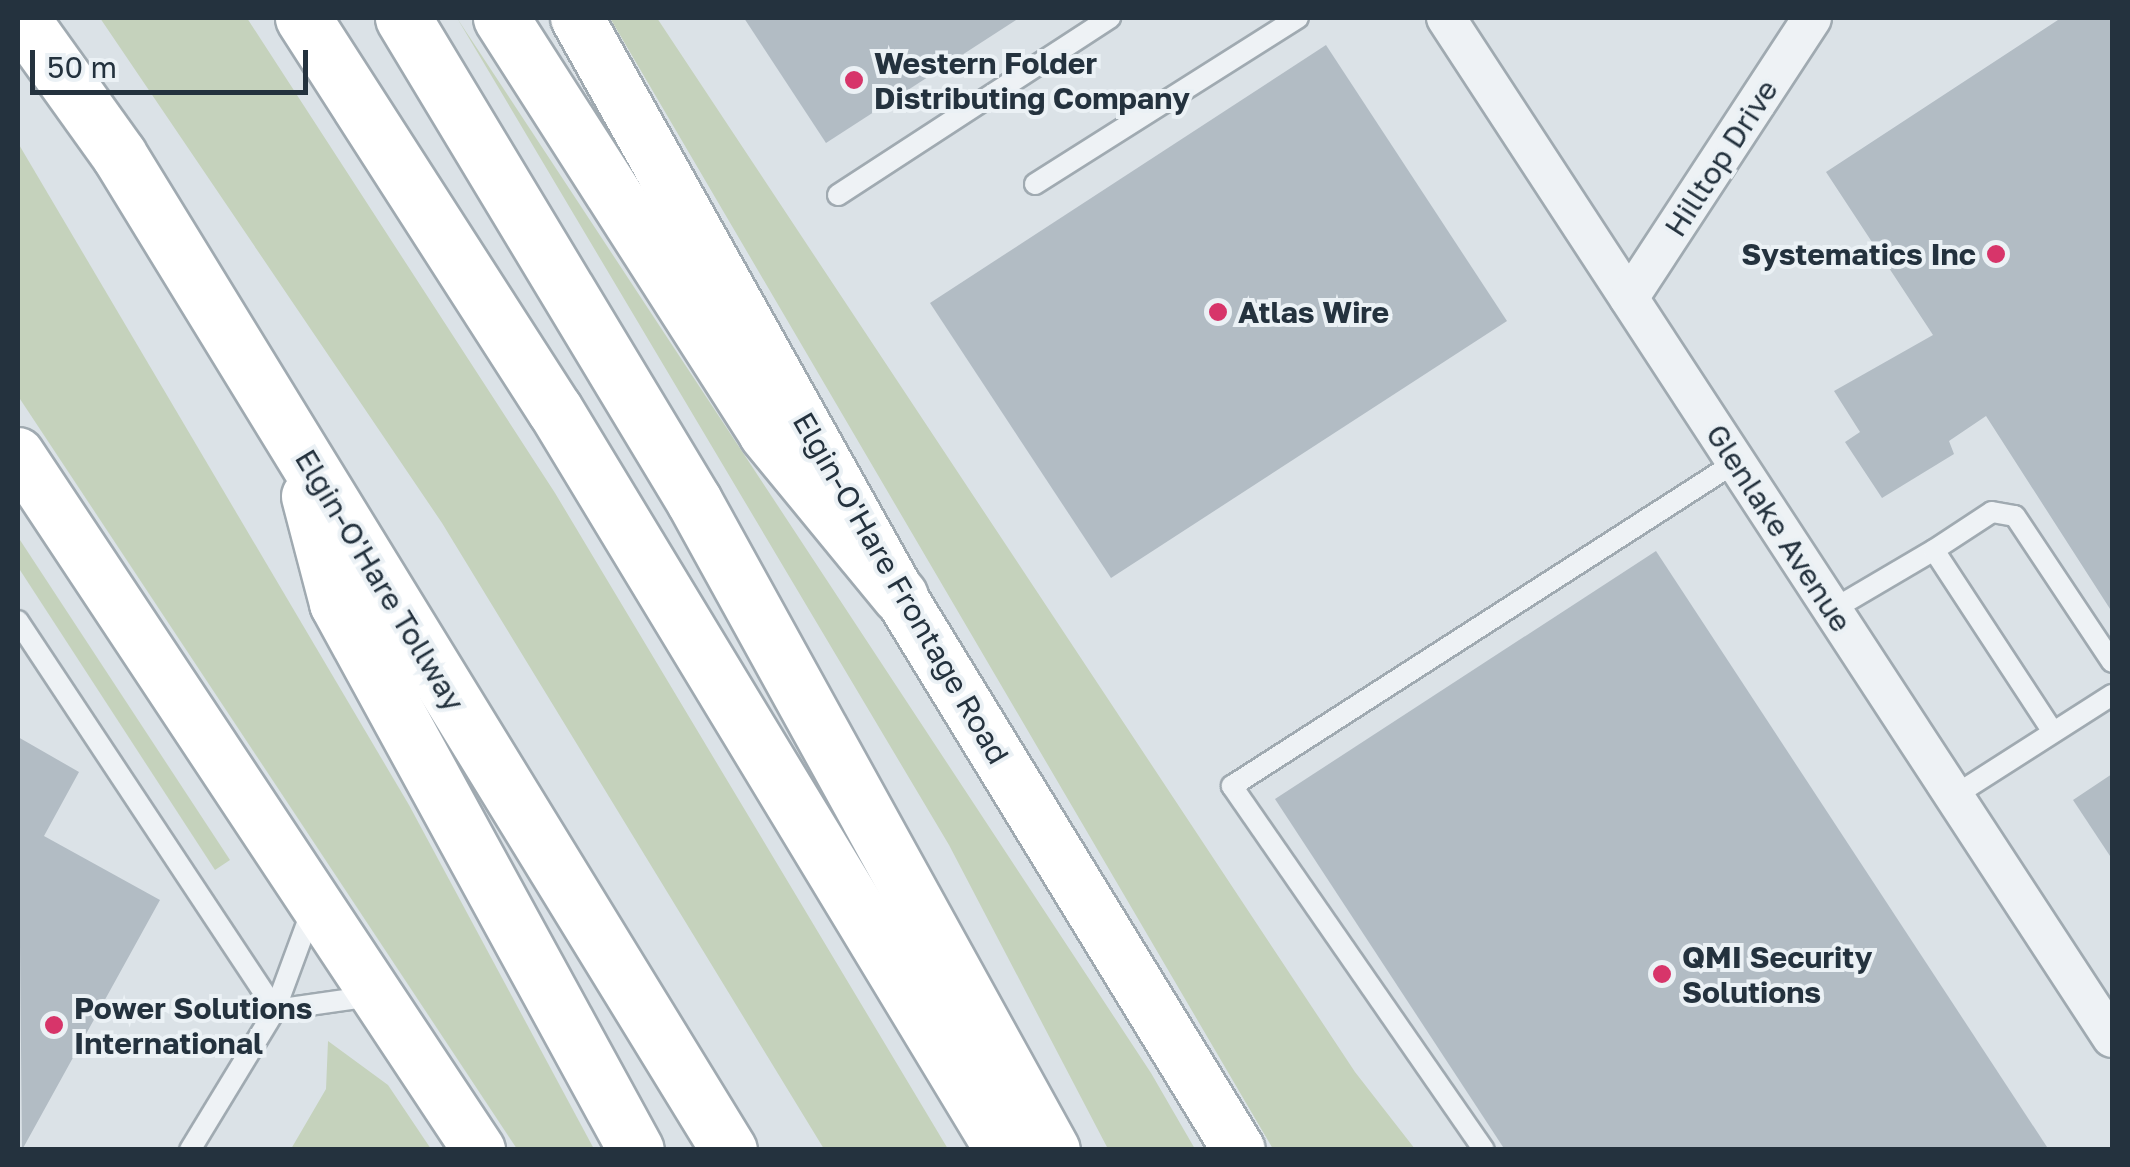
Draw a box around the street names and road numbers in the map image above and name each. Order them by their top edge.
street label: Hilltop Drive [1657,73,1785,243]
street label: Elgin-O'Hare Frontage Road [785,406,1017,770]
street label: Glenlake Avenue [1699,418,1859,638]
street label: Elgin-O'Hare Tollway [288,443,472,717]

